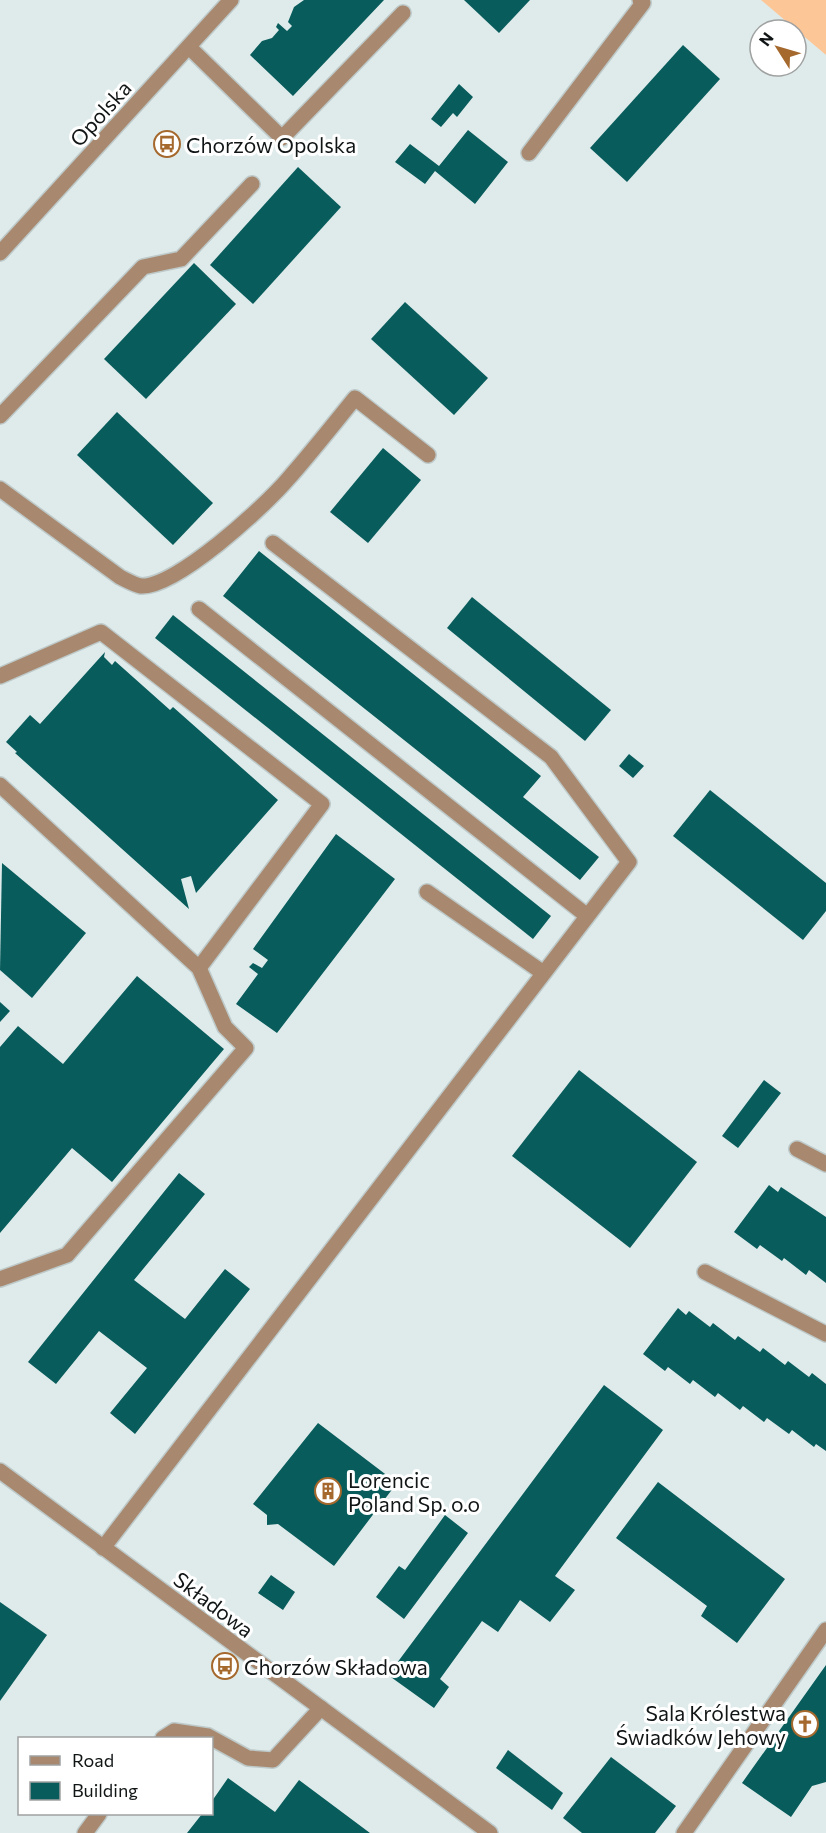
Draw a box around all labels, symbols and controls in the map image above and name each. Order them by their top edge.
north arrow [748,18,808,78]
text: N [754,28,777,49]
street label: Opolska [64,75,136,151]
bus stop icon: Chorzów Opolska [152,129,182,159]
place label: Chorzów Opolska [186,132,356,157]
place label: Lorencic Poland Sp. o.o [348,1467,480,1516]
building icon: Lorencic Poland Sp. o.o [313,1476,343,1506]
street label: Składowa [169,1566,259,1642]
bus stop icon: Chorzów Składowa [210,1651,240,1681]
place label: Chorzów Składowa [244,1654,428,1679]
place label: Sala Królestwa Świadków Jehowy [616,1700,786,1749]
church icon: Sala Królestwa Świadków Jehowy [790,1709,820,1739]
legend [18,1737,213,1815]
text: Road [72,1749,114,1771]
text: Building [72,1779,138,1801]

